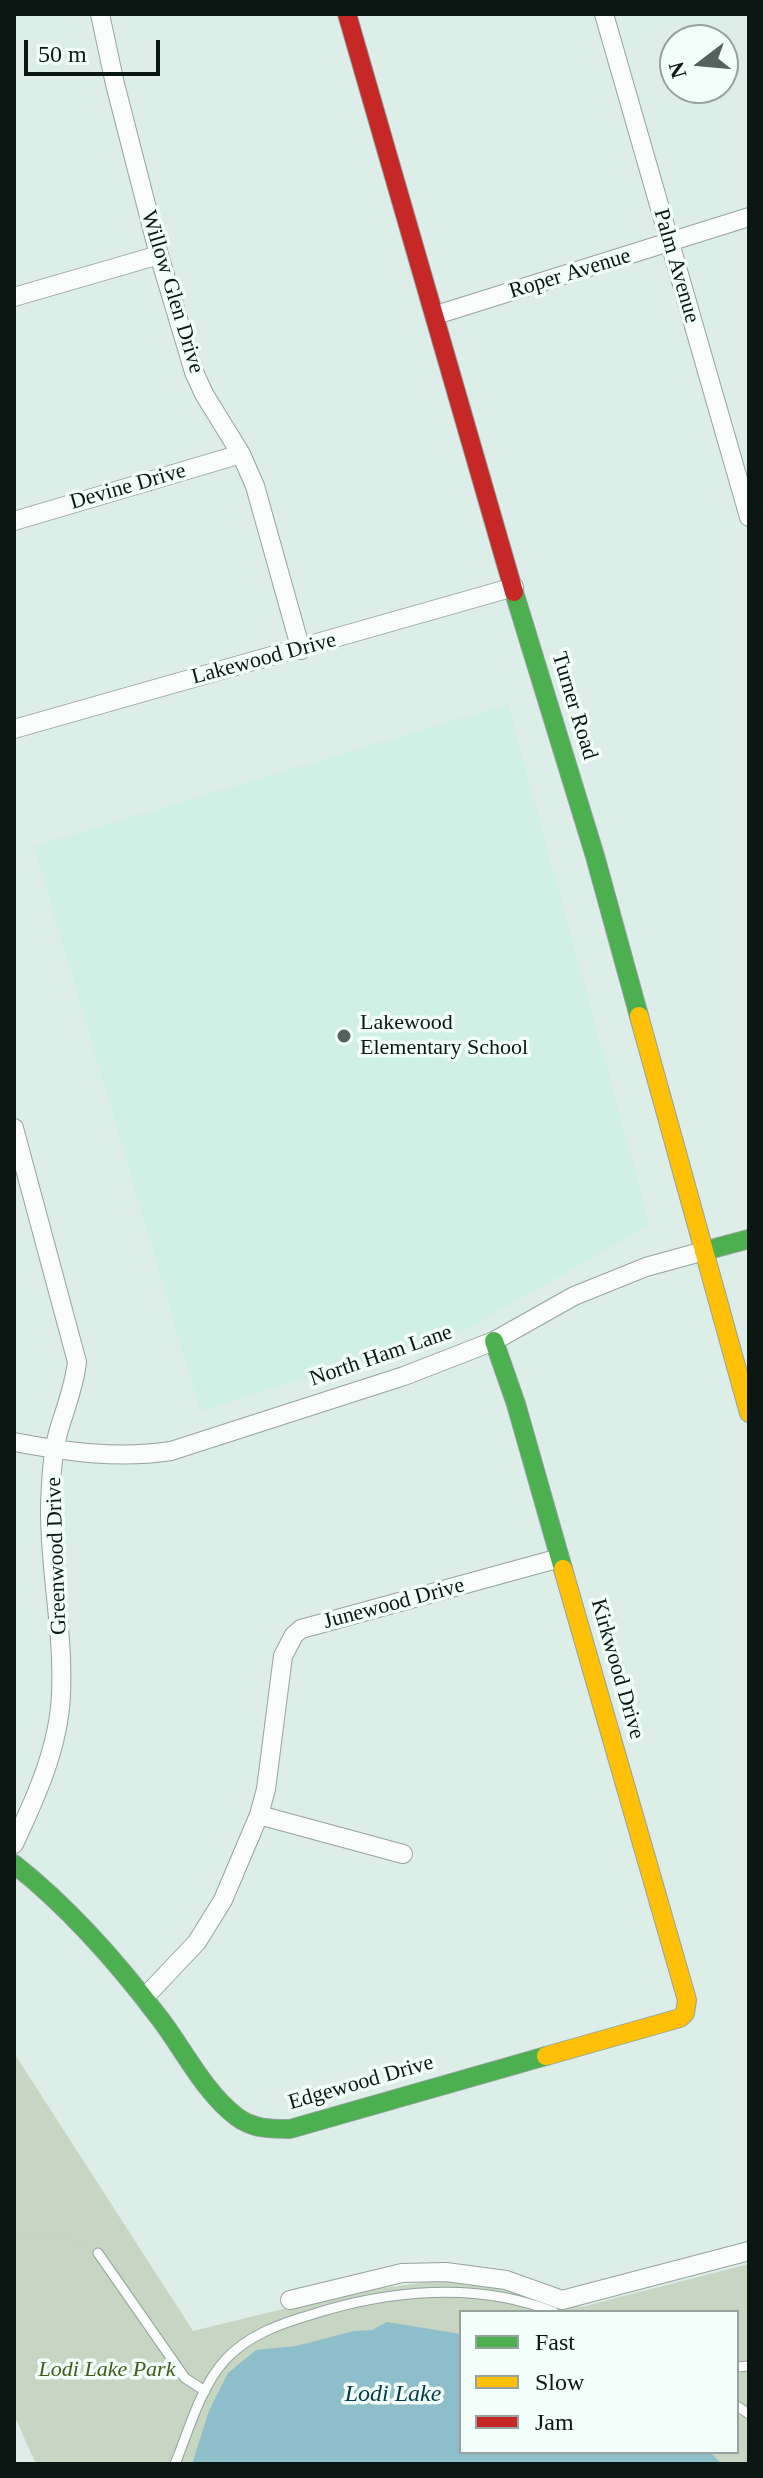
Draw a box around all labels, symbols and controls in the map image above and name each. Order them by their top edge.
scale bar [28,24,164,74]
north arrow [659,24,739,104]
text: 50 m [38,41,87,67]
text: N [663,59,692,81]
street label: Palm Avenue [647,206,705,326]
street label: Willow Glen Drive [135,207,209,377]
street label: Roper Avenue [506,243,634,305]
street label: Devine Drive [67,458,189,516]
street label: Lakewood Drive [189,627,339,691]
street label: Turner Road [545,649,603,763]
place label: Lakewood Elementary School [360,1010,528,1062]
marker: Lakewood Elementary School [335,1027,353,1045]
street label: North Ham Lane [306,1319,456,1393]
street label: Greenwood Drive [41,1476,73,1636]
street label: Junewood Drive [321,1573,467,1635]
street label: Kirkwood Drive [584,1596,650,1742]
street label: Edgewood Drive [285,2050,437,2116]
legend [459,2310,739,2454]
text: Fast [535,2329,575,2355]
park label: Lodi Lake Park [39,2357,175,2383]
text: Slow [535,2369,584,2395]
water label: Lodi Lake [345,2381,441,2409]
text: Jam [535,2409,574,2435]

